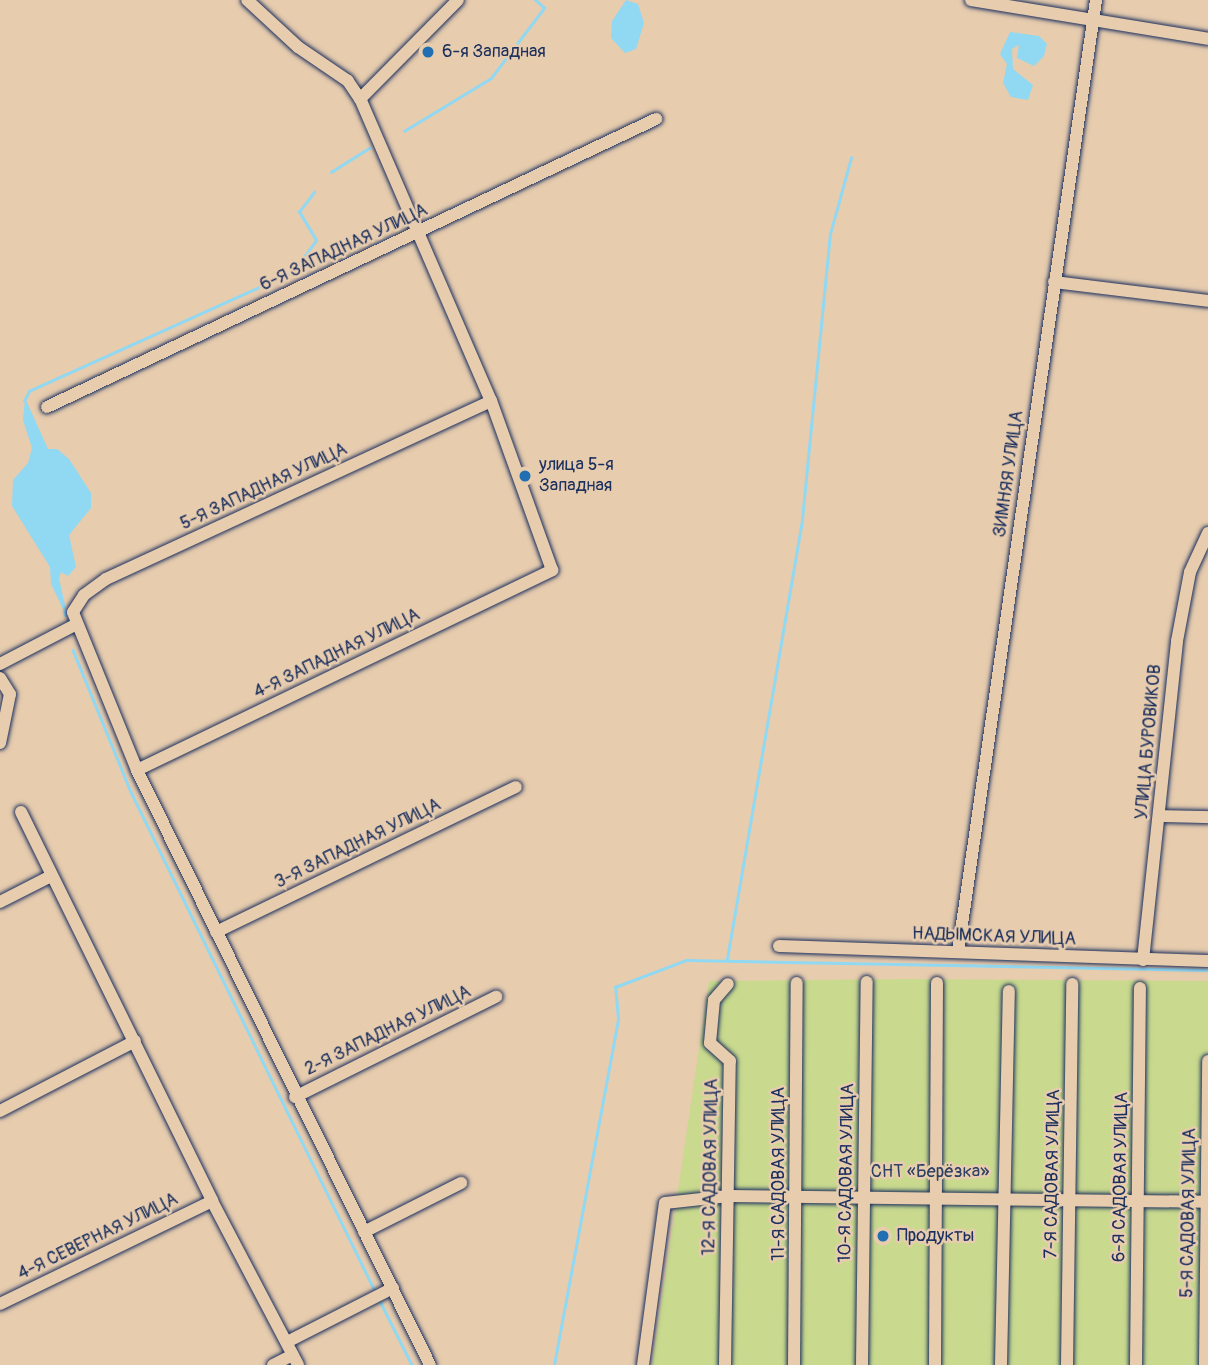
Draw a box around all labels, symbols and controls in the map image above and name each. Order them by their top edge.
place label: 6-я Западная [442,41,546,63]
marker: 6-я Западная [420,44,436,60]
street label: 6-Я ЗАПАДНАЯ УЛИЦА [257,200,431,296]
street label: ЗИМНЯЯ УЛИЦА [989,409,1029,539]
street label: 5-Я ЗАПАДНАЯ УЛИЦА [177,439,351,535]
place label: улица 5-я Западная [539,455,614,498]
marker: улица 5-я Западная [517,468,533,484]
street label: 4-Я ЗАПАДНАЯ УЛИЦА [250,604,424,704]
street label: УЛИЦА БУРОВИКОВ [1131,664,1167,820]
street label: 3-Я ЗАПАДНАЯ УЛИЦА [271,794,445,894]
street label: НАДЫМСКАЯ УЛИЦА [912,923,1076,951]
street label: 2-Я ЗАПАДНАЯ УЛИЦА [301,981,475,1081]
street label: 12-Я САДОВАЯ УЛИЦА [699,1078,723,1256]
street label: 10-Я САДОВАЯ УЛИЦА [835,1083,859,1263]
street label: 11-Я САДОВАЯ УЛИЦА [768,1087,790,1261]
street label: 7-Я САДОВАЯ УЛИЦА [1041,1089,1065,1259]
street label: 6-Я САДОВАЯ УЛИЦА [1109,1092,1133,1262]
street label: 5-Я САДОВАЯ УЛИЦА [1177,1128,1201,1298]
park label: СНТ «Берёзка» [871,1161,989,1183]
street label: 4-Я СЕВЕРНАЯ УЛИЦА [14,1189,182,1285]
place label: Продукты [897,1225,974,1247]
marker: Продукты [875,1228,891,1244]

